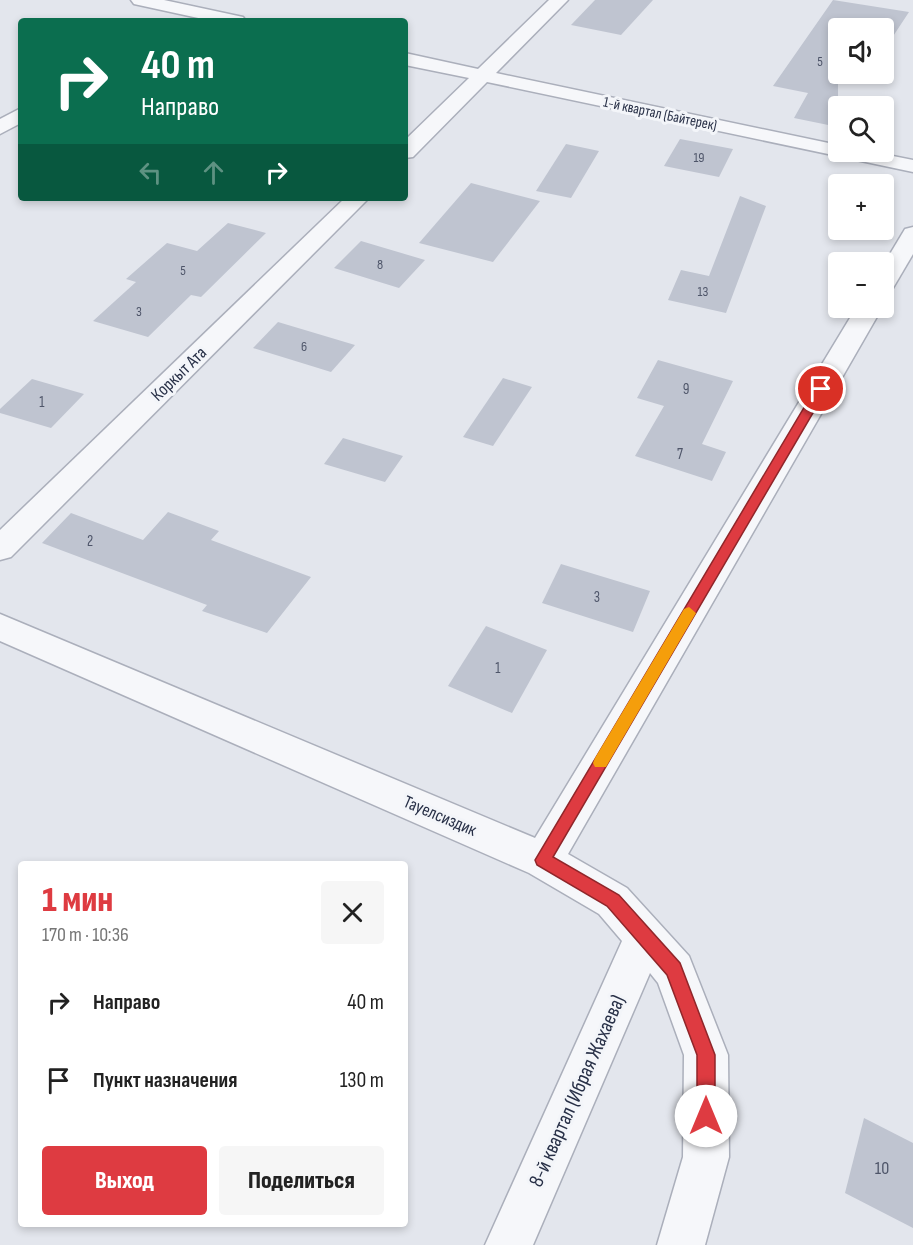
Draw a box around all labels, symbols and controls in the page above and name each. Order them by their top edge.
map controls [828,18,894,318]
button: sound [828,18,894,84]
text: 40 m [141,40,215,91]
icon: right [42,42,120,120]
house number: 5 [817,53,823,70]
text: Направо [141,91,219,123]
street label: 1-й квартал (Байтерек) [601,93,719,135]
button: search [828,96,894,162]
house number: 19 [693,149,705,166]
icon: left [134,156,167,189]
icon: ahead [197,156,230,189]
icon: right [260,156,293,189]
button: + [828,174,894,240]
button: − [828,252,894,318]
house number: 8 [377,256,383,273]
house number: 5 [180,262,186,279]
house number: 13 [698,283,709,300]
house number: 3 [136,303,142,320]
house number: 6 [301,338,307,355]
street label: Коркыт Ата [147,342,211,405]
pin [795,363,846,414]
icon: arrive [804,372,837,405]
house number: 9 [683,380,689,399]
house number: 1 [39,393,45,412]
house number: 7 [677,445,683,464]
house number: 2 [87,532,93,551]
house number: 3 [594,588,600,607]
house number: 1 [495,659,501,678]
street label: Тауелсиздик [400,791,480,841]
text: 1 мин [42,879,113,922]
button: close [321,881,384,944]
text: 170 m · 10:36 [42,923,129,947]
icon: right [42,986,75,1019]
text: Направо [93,989,160,1016]
text: 40 m [347,989,384,1016]
street label: 8-й квартал (Ибрая Жахаева) [523,991,631,1191]
icon: arrive [42,1064,75,1097]
text: Пункт назначения [93,1067,237,1094]
text: 130 m [340,1067,384,1094]
position arrow [674,1084,738,1148]
button: Выход [42,1146,207,1215]
button: Поделиться [219,1146,384,1215]
house number: 10 [875,1158,889,1179]

